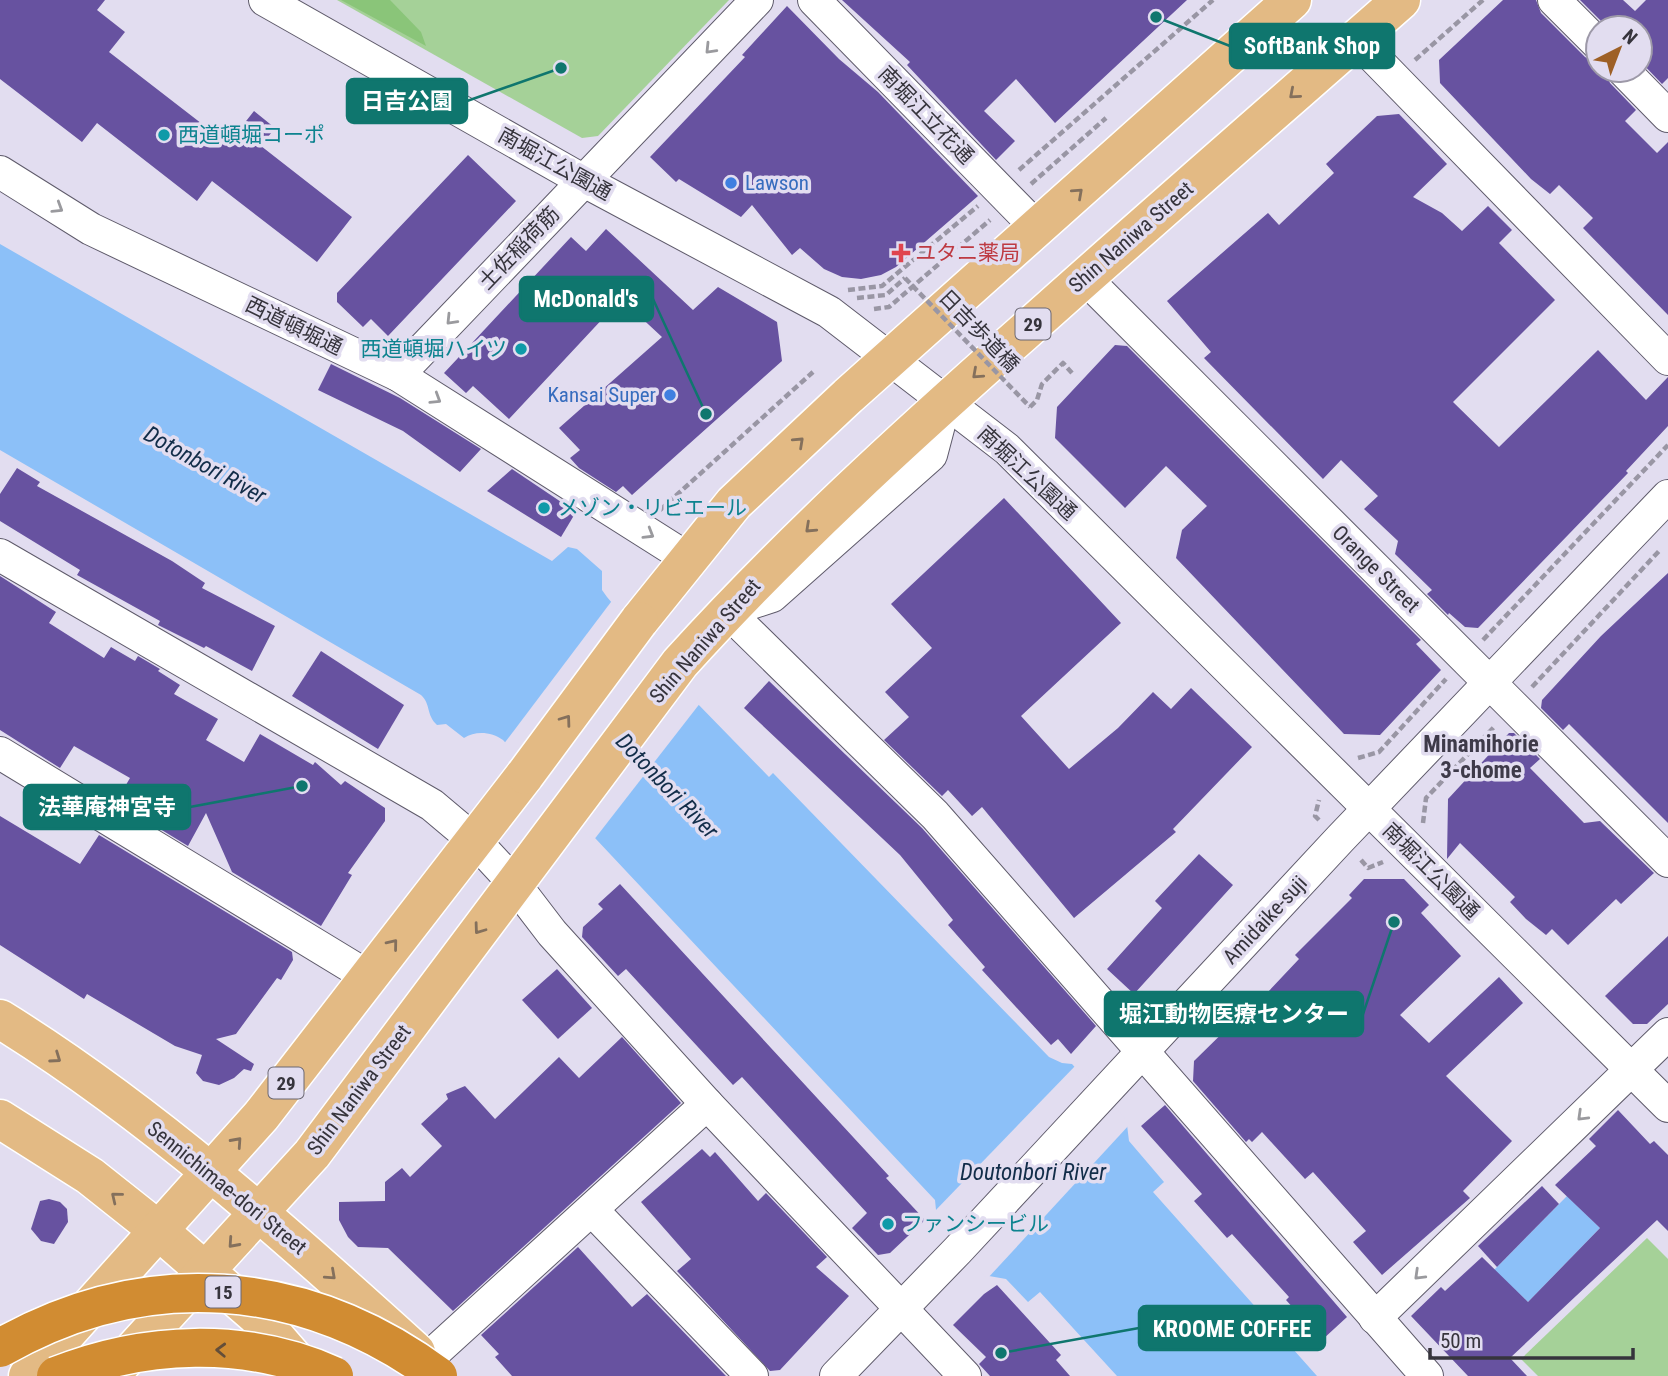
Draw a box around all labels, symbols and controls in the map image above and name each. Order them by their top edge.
north arrow [1584,14,1654,84]
callout: SoftBank Shop [1230,24,1394,68]
text: N [1618,24,1642,49]
text: SoftBank Shop [1244,33,1380,60]
one-way arrow [705,41,718,54]
street label: 南堀江立花通 [874,61,978,169]
callout: 日吉公園 [347,79,467,123]
one-way arrow [1289,86,1302,98]
text: 日吉公園 [361,88,453,115]
place label: 西道頓堀コーポ [178,123,325,147]
street label: 南堀江公園通 [494,123,616,205]
marker: 西道頓堀コーポ [156,127,172,143]
place label: Lawson [745,171,809,195]
marker: Lawson [723,175,739,191]
street label: Shin Naniwa Street [1064,177,1198,297]
one-way arrow [1070,189,1083,201]
one-way arrow [50,200,63,213]
street label: 土佐稲荷筋 [474,202,564,294]
place label: ユタニ薬局 [915,241,1020,265]
marker: ユタニ薬局 [893,245,909,261]
callout: McDonald's [520,277,653,321]
street label: 日吉歩道橋 [934,285,1024,377]
text: McDonald's [534,286,638,313]
street label: 西道頓堀通 [242,292,346,360]
road number: 29 [1016,308,1050,340]
one-way arrow [446,312,459,325]
place label: 西道頓堀ハイツ [360,337,507,361]
marker: 西道頓堀ハイツ [513,341,529,357]
one-way arrow [972,366,985,378]
place label: Kansai Super [547,383,656,407]
marker: Kansai Super [662,387,678,403]
one-way arrow [428,391,441,404]
water label: Dotonbori River [139,420,272,510]
street label: 南堀江公園通 [973,421,1081,525]
one-way arrow [791,438,804,451]
place label: メゾン・リビエール [558,496,747,520]
marker: メゾン・リビエール [536,500,552,516]
one-way arrow [805,520,818,533]
street label: Orange Street [1328,521,1424,617]
one-way arrow [641,525,654,538]
street label: Shin Naniwa Street [645,574,765,708]
one-way arrow [558,715,570,728]
water label: Dotonbori River [610,728,725,845]
district label: Minamihorie 3-chome [1423,731,1539,784]
callout: 法華庵神宮寺 [24,785,190,829]
text: 法華庵神宮寺 [38,794,176,821]
street label: 南堀江公園通 [1378,818,1484,924]
street label: Amidaike-suji [1218,871,1312,969]
one-way arrow [474,921,487,933]
one-way arrow [385,940,397,953]
callout: 堀江動物医療センター [1105,992,1363,1036]
text: 堀江動物医療センター [1119,1001,1349,1028]
street label: Shin Naniwa Street [302,1020,416,1160]
one-way arrow [48,1050,61,1062]
road number: 29 [268,1068,304,1098]
one-way arrow [1578,1108,1591,1121]
street label: Sennichimae-dori Street [143,1116,311,1260]
one-way arrow [229,1138,241,1151]
water label: Doutonbori River [960,1159,1107,1186]
one-way arrow [111,1192,123,1205]
place label: ファンシービル [902,1212,1049,1236]
marker: ファンシービル [880,1216,896,1232]
one-way arrow [229,1235,241,1248]
one-way arrow [1414,1266,1427,1279]
one-way arrow [323,1267,336,1279]
road number: 15 [206,1276,241,1308]
callout: KROOME COFFEE [1139,1306,1325,1350]
text: KROOME COFFEE [1153,1316,1311,1343]
scale bar [1430,1316,1633,1360]
text: 50 m [1440,1329,1481,1353]
one-way arrow [215,1342,226,1357]

